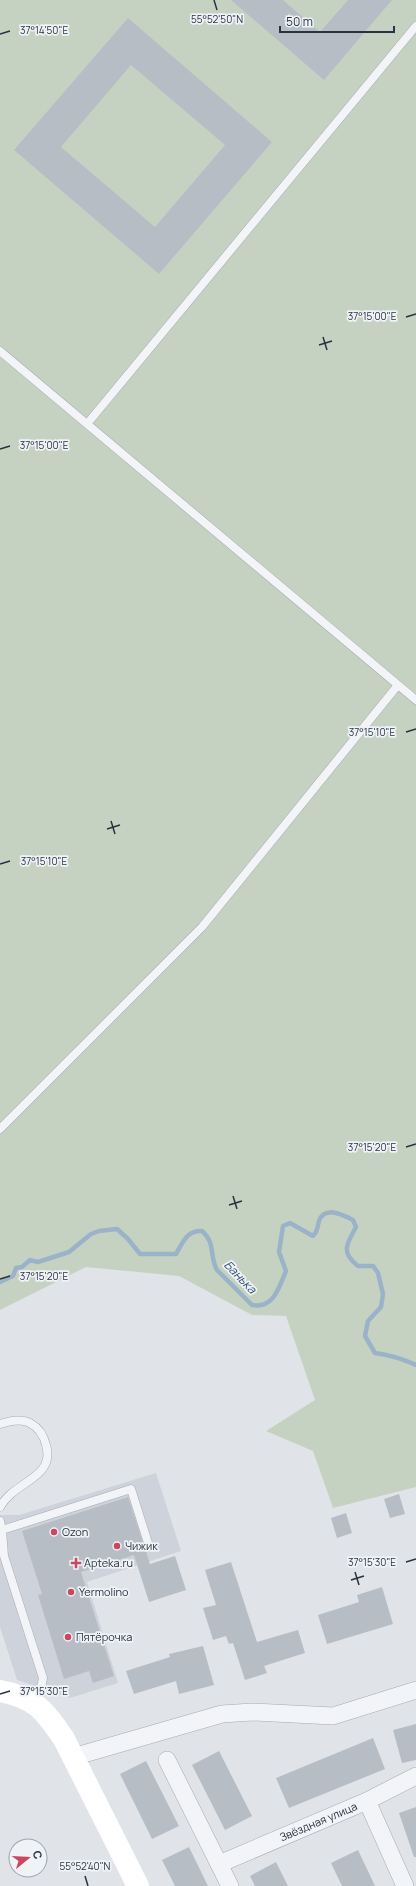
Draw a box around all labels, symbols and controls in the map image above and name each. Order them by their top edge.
scale bar [280,8,394,34]
text: 55°52'50"N [191,12,243,26]
text: 50 m [286,13,313,30]
text: 37°14'50"E [20,23,68,37]
text: 37°15'00"E [348,309,397,323]
text: 37°15'00"E [20,438,69,452]
text: 37°15'10"E [349,725,396,739]
text: 37°15'10"E [21,854,68,868]
text: 37°15'20"E [348,1140,396,1154]
water label: Банька [220,1256,261,1298]
text: 37°15'20"E [20,1269,68,1283]
place label: Ozon [62,1524,88,1539]
marker: Ozon [49,1527,59,1537]
place label: Чижик [125,1538,158,1553]
marker: Чижик [112,1541,122,1551]
place label: Apteka.ru [84,1555,133,1570]
text: 37°15'30"E [348,1555,396,1569]
marker: Apteka.ru [71,1558,81,1568]
place label: Yermolino [79,1584,129,1599]
marker: Yermolino [66,1587,76,1597]
place label: Пятёрочка [76,1629,132,1644]
marker: Пятёрочка [63,1632,73,1642]
text: 37°15'30"E [20,1684,68,1698]
street label: Звёздная улица [277,1798,359,1844]
north arrow [8,1838,48,1878]
text: С [30,1849,46,1861]
text: 55°52'40"N [60,1859,111,1873]

